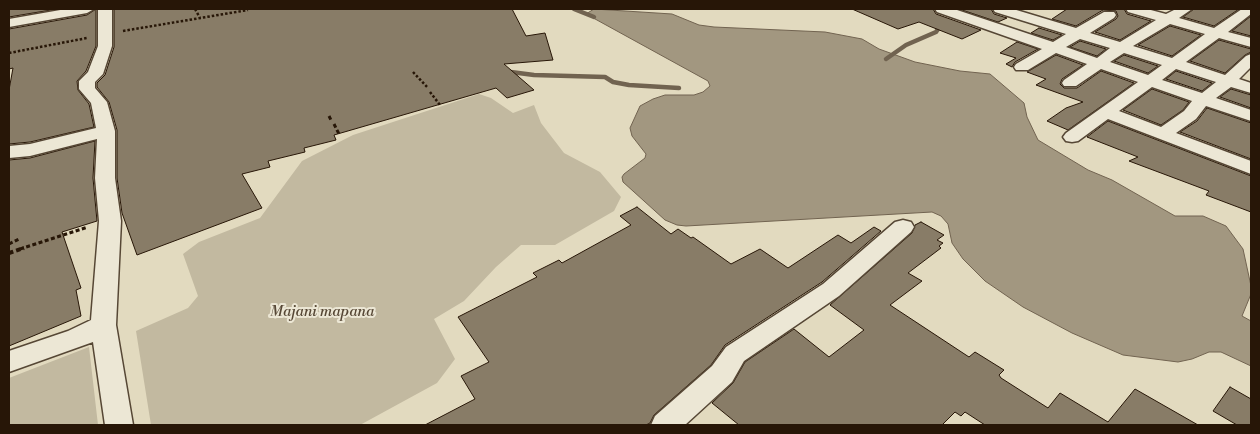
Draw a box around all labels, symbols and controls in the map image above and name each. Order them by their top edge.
park label: Majani mapana [270,303,374,321]

